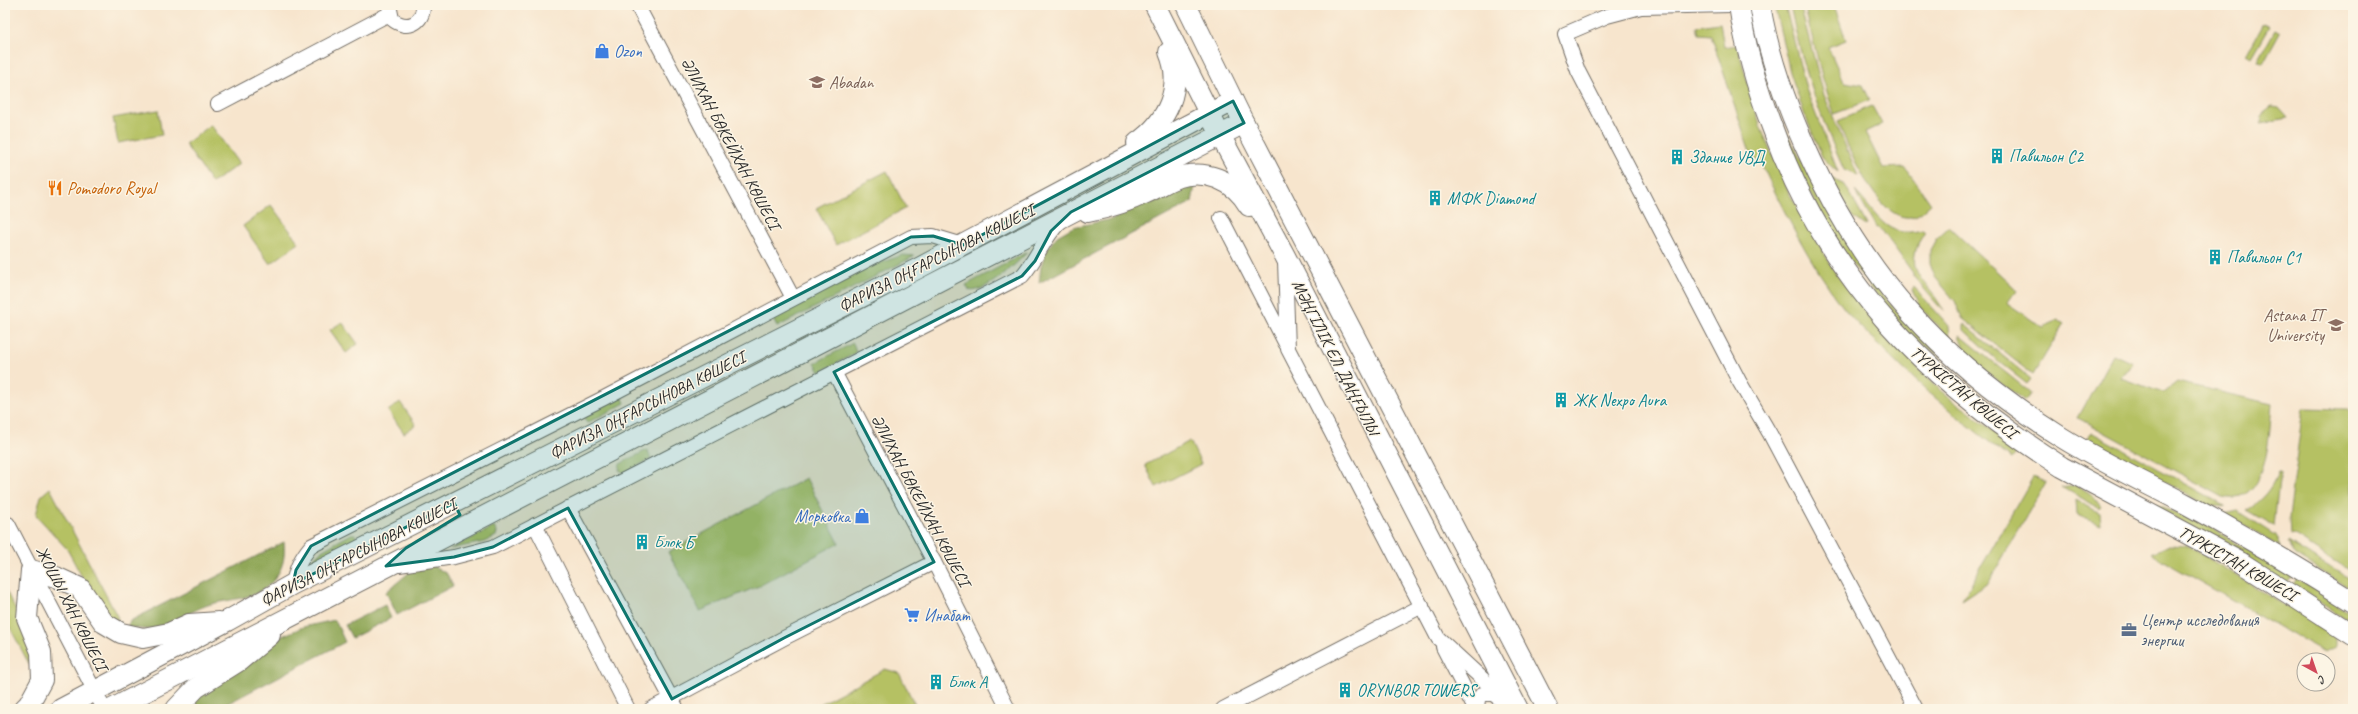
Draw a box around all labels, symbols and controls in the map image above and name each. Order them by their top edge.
place label: Ozon [614,41,642,62]
shop icon: Ozon [593,42,611,60]
street label: ӘЛИХАН БӨКЕЙХАН КӨШЕСІ [676,54,787,237]
place label: Abadan [829,72,875,93]
school or university icon: Abadan [808,73,826,91]
place label: Павильон С2 [2009,146,2084,167]
place label: Здание УВД [1689,147,1767,168]
building icon: Павильон С2 [1988,147,2006,165]
building icon: Здание УВД [1668,148,1686,166]
place label: Pomodoro Royal [67,178,159,199]
restaurant icon: Pomodoro Royal [46,179,64,197]
place label: МФК Diamond [1447,188,1537,209]
building icon: МФК Diamond [1426,189,1444,207]
street label: ФАРИЗА ОҢҒАРСЫНОВА КӨШЕСІ [835,198,1041,317]
place label: Павильон С1 [2227,247,2302,268]
building icon: Павильон С1 [2206,248,2224,266]
street label: МӘҢГІЛІК ЕЛ ДАҢҒЫЛЫ [1287,276,1385,441]
place label: Astana IT University [2264,305,2327,346]
school or university icon: Astana IT University [2327,316,2345,334]
street label: ТҮРКІСТАН КӨШЕСІ [1906,342,2024,446]
street label: ФАРИЗА ОҢҒАРСЫНОВА КӨШЕСІ [546,345,752,464]
place label: ЖК Nexpo Aura [1573,390,1668,411]
building icon: ЖК Nexpo Aura [1552,391,1570,409]
street label: ӘЛИХАН БӨКЕЙХАН КӨШЕСІ [866,411,977,594]
street label: ФАРИЗА ОҢҒАРСЫНОВА КӨШЕСІ [257,492,463,611]
place label: Морковка [795,506,852,527]
shop icon: Морковка [853,507,871,525]
street label: ТҮРКІСТАН КӨШЕСІ [2175,521,2304,608]
place label: Блок Б [654,532,697,553]
building icon: Блок Б [633,533,651,551]
street label: ЖОШЫ ХАН КӨШЕСІ [31,542,114,678]
place label: Инабат [924,605,971,626]
supermarket icon: Инабат [903,606,921,624]
place label: Центр исследования энергии [2141,610,2260,651]
office icon: Центр исследования энергии [2120,621,2138,639]
north arrow [2296,652,2336,692]
place label: Блок А [948,672,989,693]
building icon: Блок А [927,673,945,691]
text: С [2315,673,2329,688]
place label: ORYNBOR TOWERS [1357,680,1479,701]
building icon: ORYNBOR TOWERS [1336,681,1354,699]

